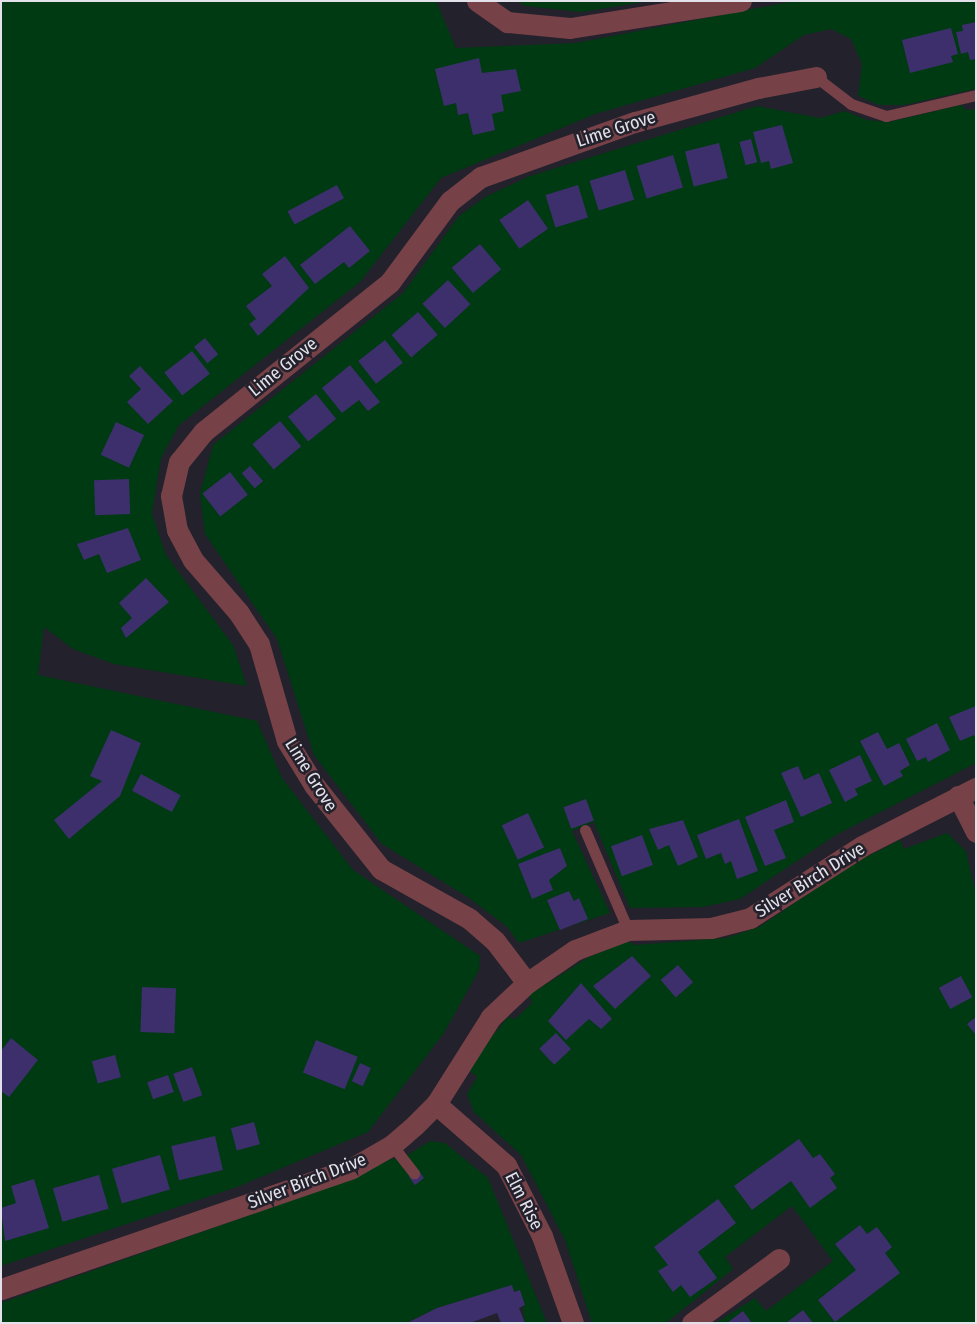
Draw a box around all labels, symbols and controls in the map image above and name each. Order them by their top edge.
street label: Lime Grove [574,106,658,152]
street label: Lime Grove [244,333,322,401]
street label: Lime Grove [280,735,342,815]
street label: Silver Birch Drive [751,838,869,922]
street label: Silver Birch Drive [245,1149,369,1213]
street label: Elm Rise [500,1168,548,1234]

